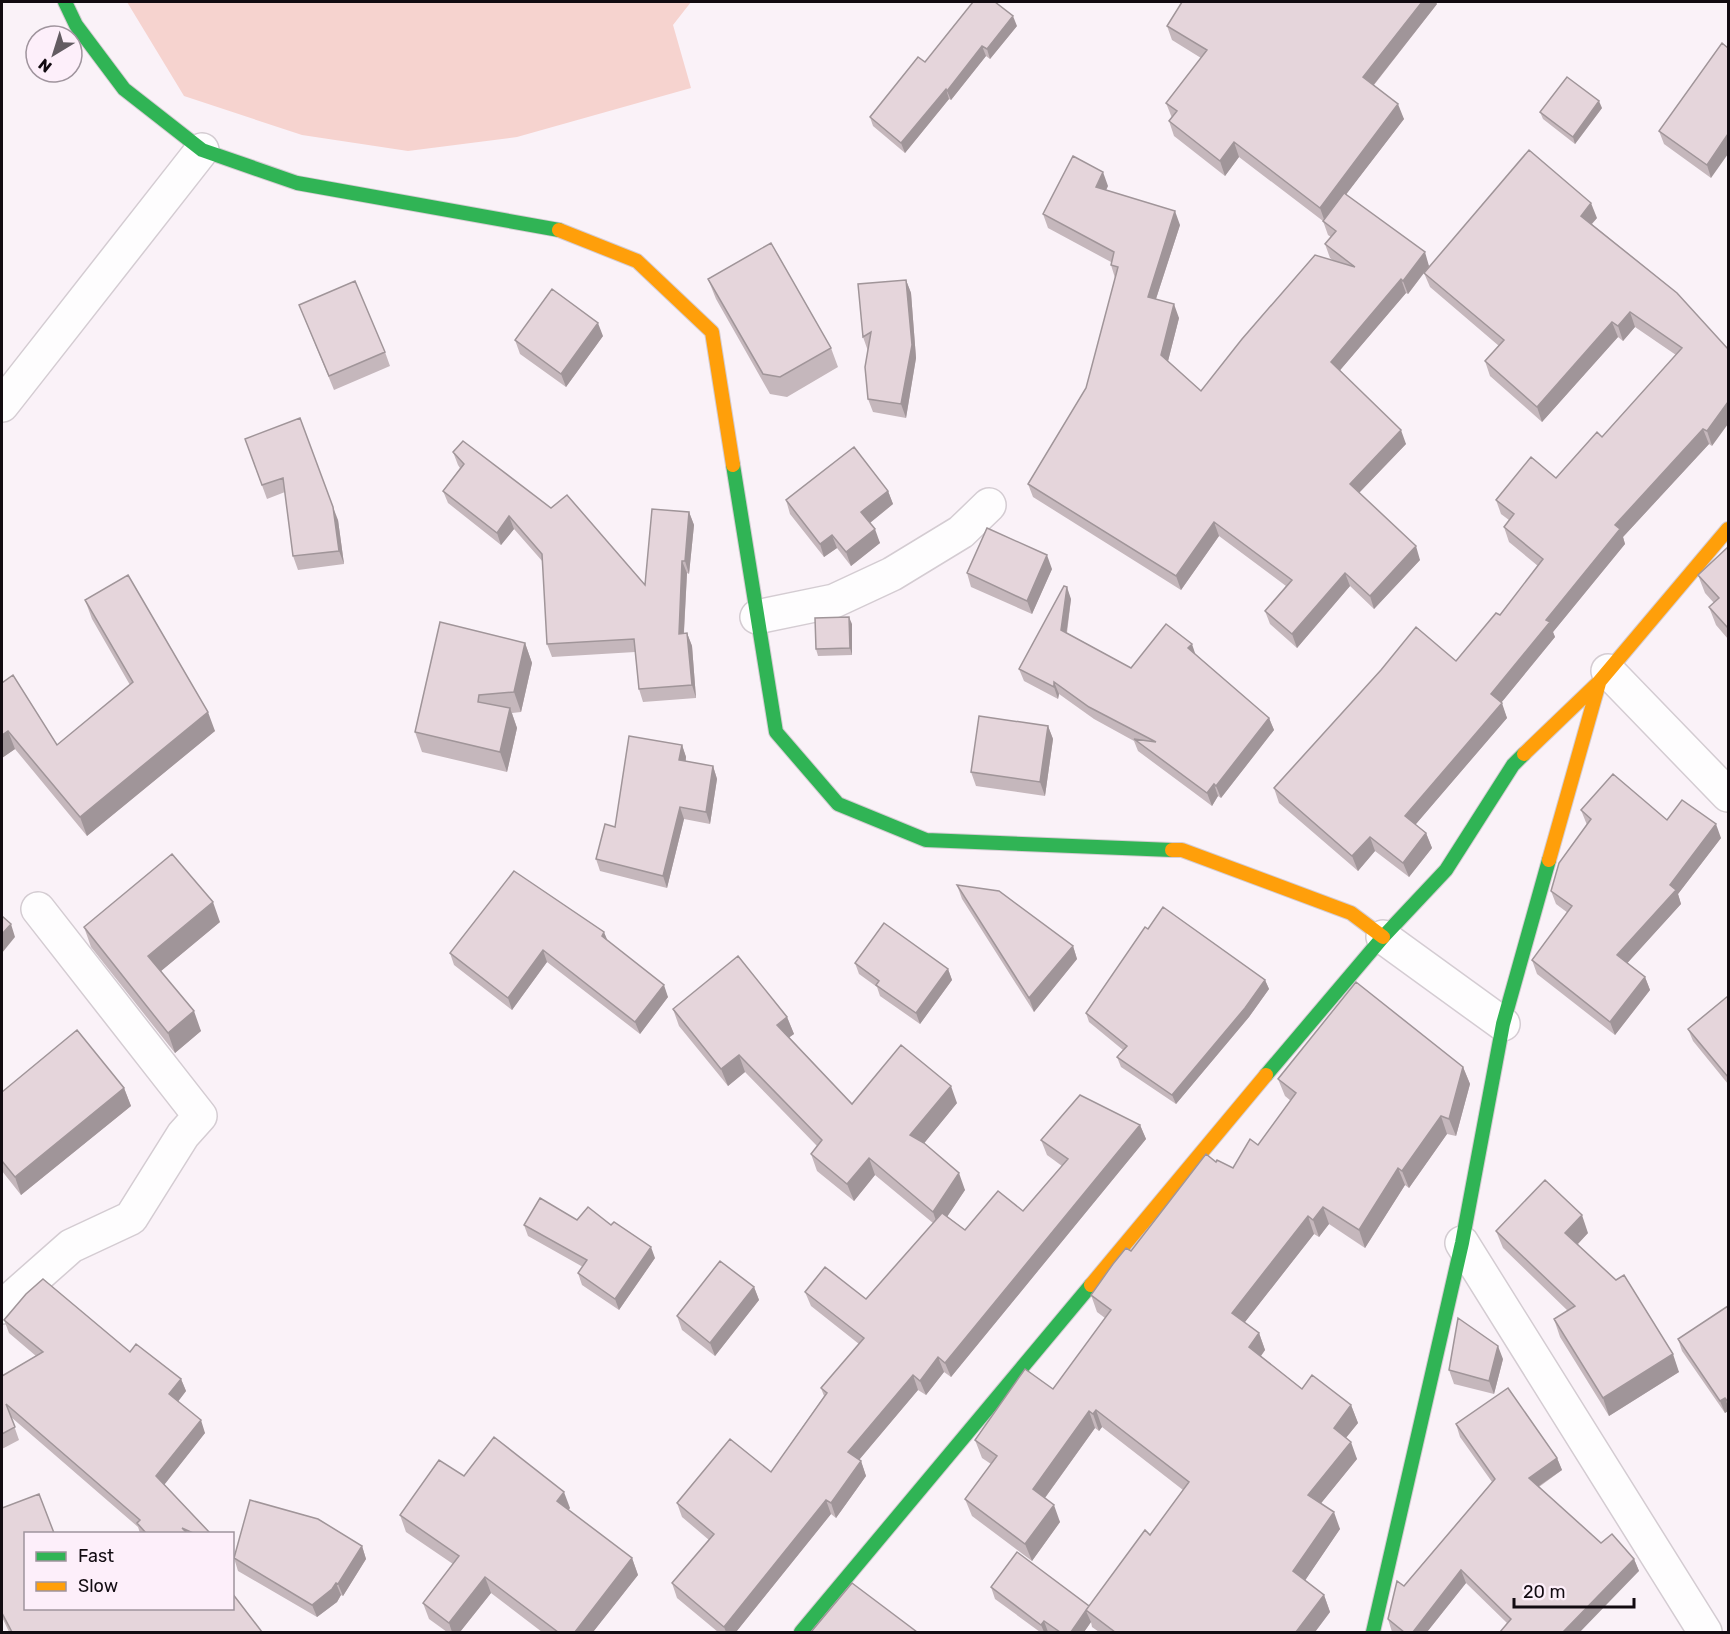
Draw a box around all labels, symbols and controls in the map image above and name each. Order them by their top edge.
north arrow [24,24,84,84]
text: N [35,54,55,76]
legend [24,1532,234,1610]
text: Fast [78,1545,114,1567]
scale bar [1514,1571,1634,1609]
text: Slow [78,1575,118,1597]
text: 20 m [1523,1581,1565,1603]

